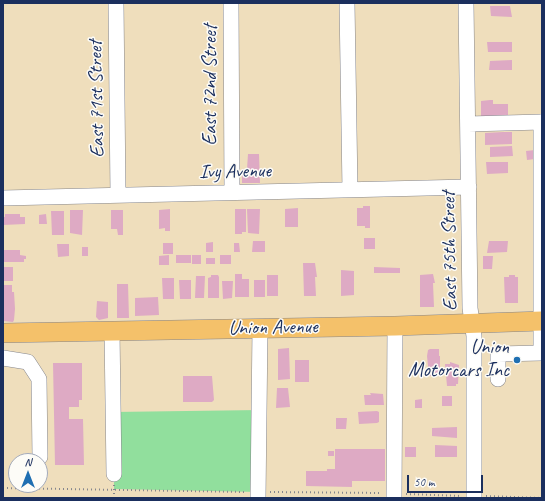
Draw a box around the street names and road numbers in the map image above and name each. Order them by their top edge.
street label: East 72nd Street [199,25,223,145]
street label: East 71st Street [84,40,110,158]
street label: Ivy Avenue [199,159,271,185]
street label: East 75th Street [437,191,463,311]
street label: Union Avenue [228,315,318,341]

